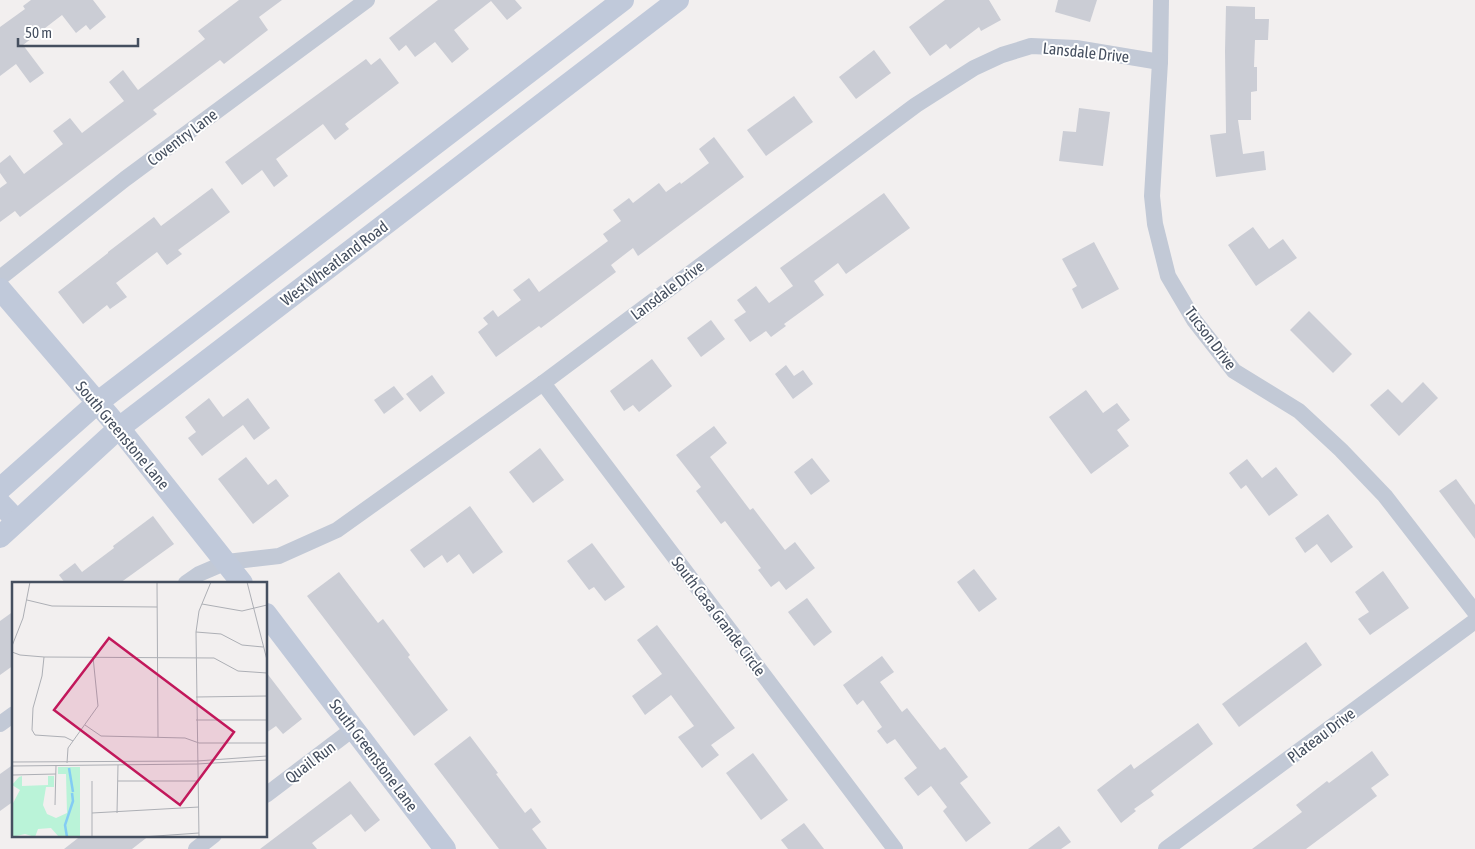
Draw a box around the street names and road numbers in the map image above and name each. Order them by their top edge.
street label: Lansdale Drive [1042,39,1130,65]
street label: Coventry Lane [144,105,221,170]
street label: West Wheatland Road [277,217,391,309]
street label: Lansdale Drive [627,257,707,323]
street label: Tucson Drive [1182,303,1240,373]
street label: South Greenstone Lane [73,377,173,493]
street label: South Casa Grande Circle [668,553,770,679]
street label: South Greenstone Lane [326,696,422,814]
street label: Plateau Drive [1284,704,1358,766]
street label: Quail Run [281,737,339,787]

